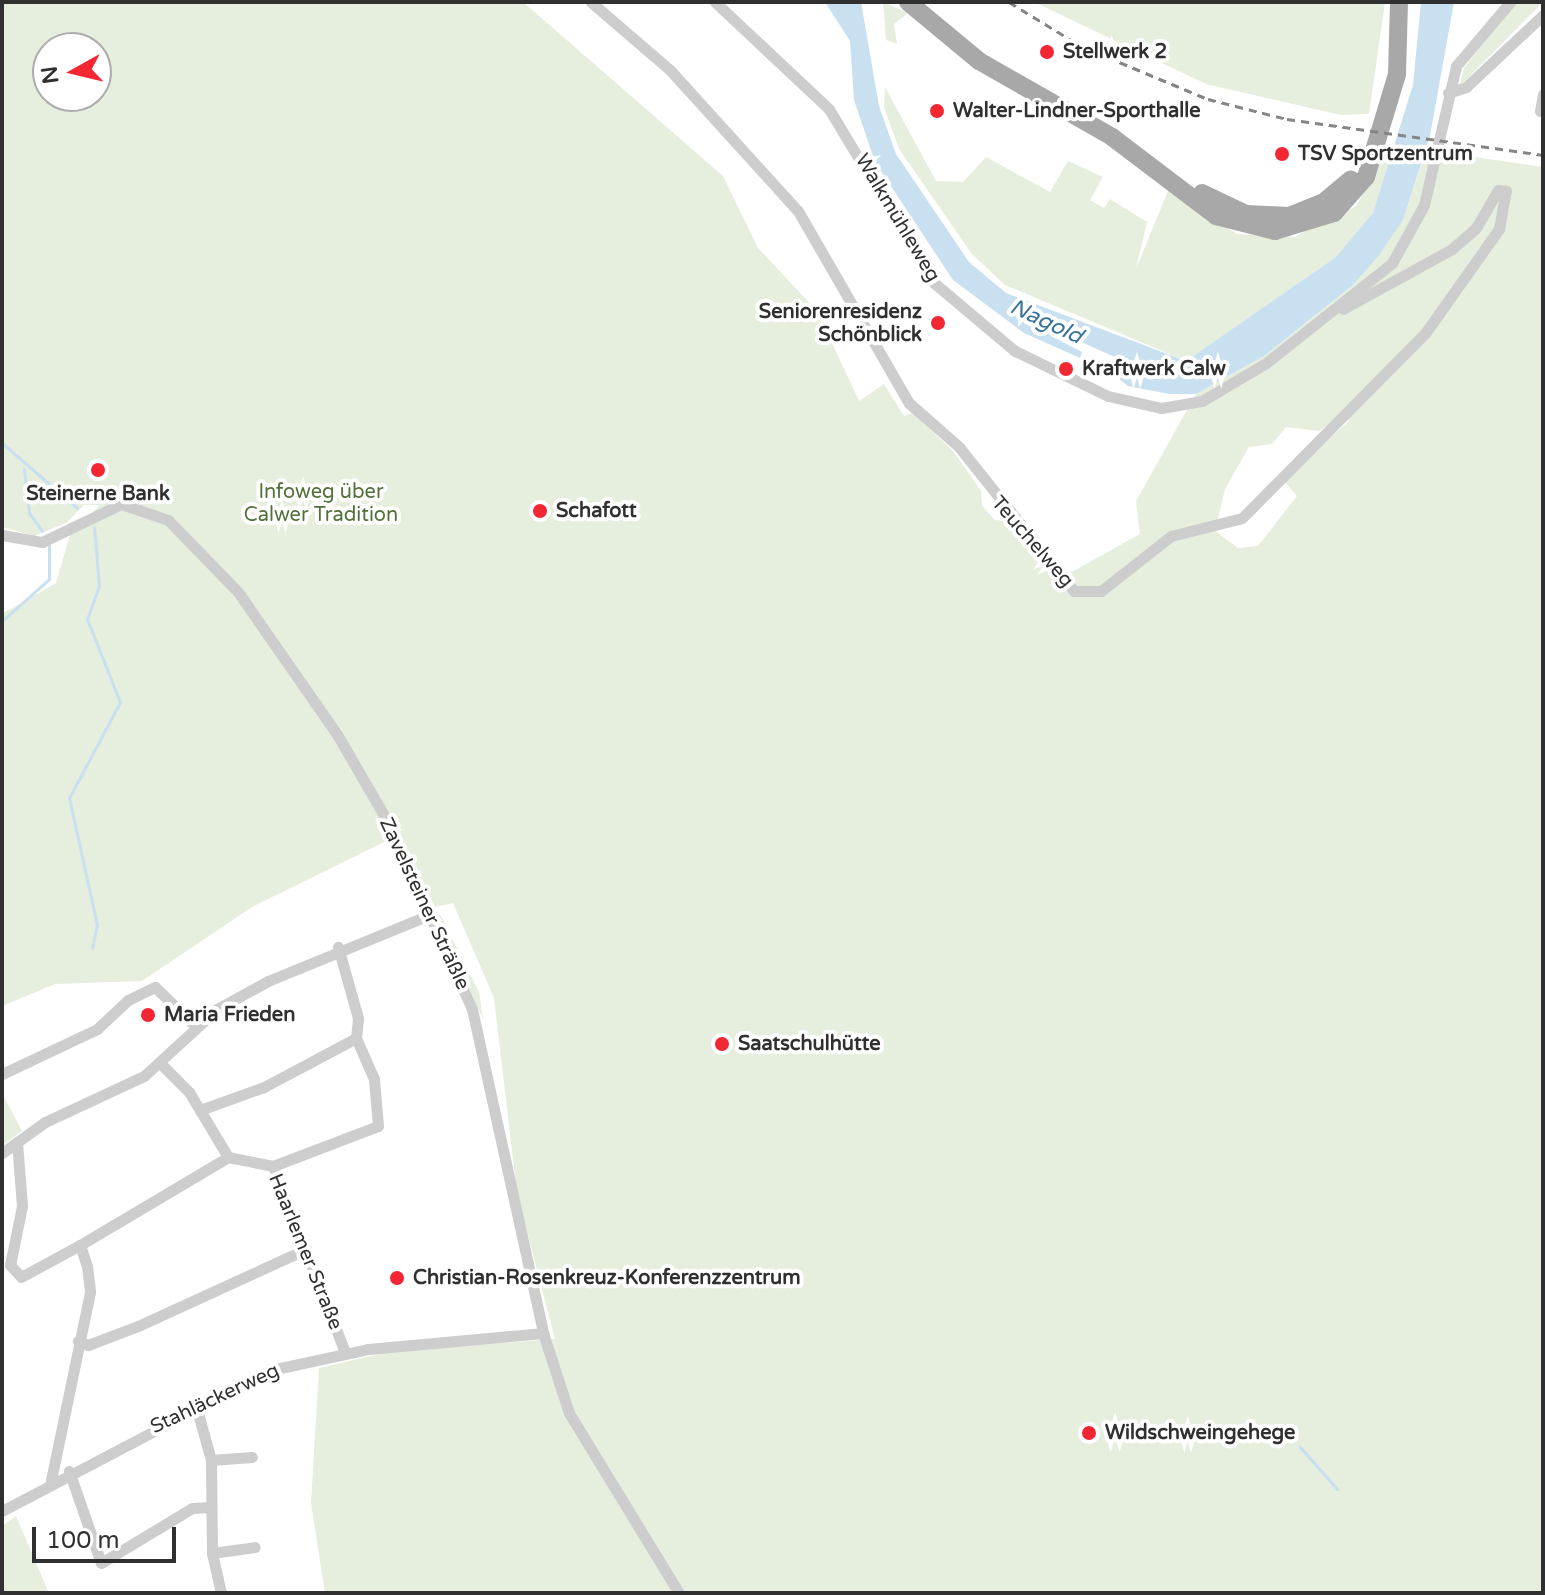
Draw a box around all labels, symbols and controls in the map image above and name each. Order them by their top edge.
north arrow [32,32,112,112]
place label: Stellwerk 2 [1063,40,1167,64]
marker: Stellwerk 2 [1038,43,1056,61]
text: N [36,65,64,86]
place label: Walter-Lindner-Sporthalle [953,99,1200,123]
marker: Walter-Lindner-Sporthalle [928,102,946,120]
place label: TSV Sportzentrum [1298,142,1473,166]
marker: TSV Sportzentrum [1273,145,1291,163]
street label: Walkmühleweg [849,150,945,286]
water label: Nagold [1006,294,1086,350]
place label: Seniorenresidenz Schönblick [759,300,922,347]
marker: Seniorenresidenz Schönblick [929,314,947,332]
place label: Kraftwerk Calw [1082,357,1226,381]
marker: Kraftwerk Calw [1057,360,1075,378]
marker: Steinerne Bank [89,461,107,479]
park label: Infoweg über Calwer Tradition [244,480,398,527]
place label: Steinerne Bank [26,482,170,506]
street label: Teuchelweg [986,491,1078,593]
place label: Schafott [556,499,637,523]
marker: Schafott [531,502,549,520]
street label: Zavelsteiner Sträßle [374,814,474,994]
place label: Maria Frieden [164,1003,295,1027]
marker: Maria Frieden [139,1006,157,1024]
place label: Saatschulhütte [738,1032,880,1056]
marker: Saatschulhütte [713,1035,731,1053]
street label: Haarlemer Straße [263,1171,347,1333]
place label: Christian-Rosenkreuz-Konferenzzentrum [413,1266,801,1290]
marker: Christian-Rosenkreuz-Konferenzzentrum [388,1269,406,1287]
street label: Stahläckerweg [147,1359,283,1439]
place label: Wildschweingehege [1105,1421,1295,1445]
marker: Wildschweingehege [1080,1424,1098,1442]
scale bar [36,1511,180,1561]
text: 100 m [46,1526,120,1555]

